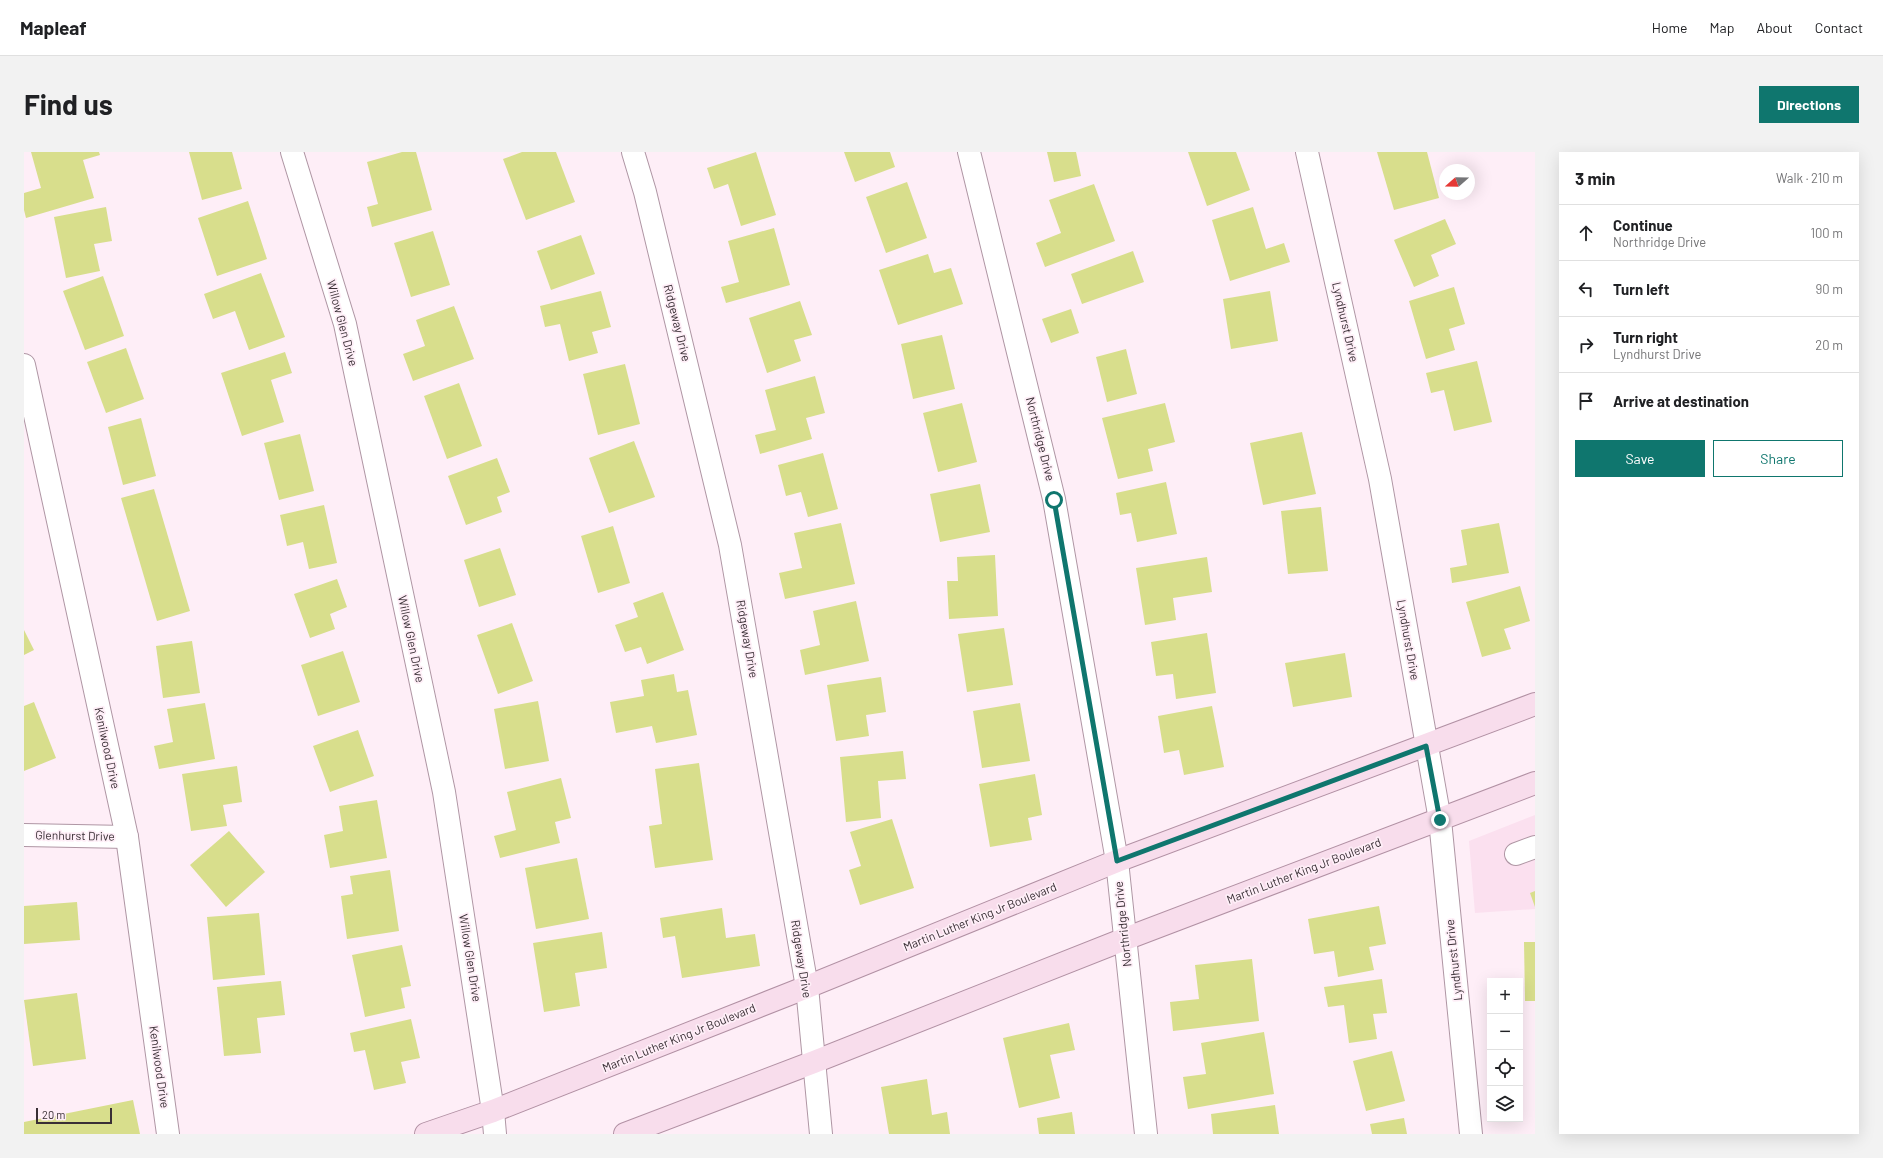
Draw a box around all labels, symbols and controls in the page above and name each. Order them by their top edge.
text: Mapleaf [20,16,87,39]
text: Home [1652,19,1688,36]
text: Map [1710,19,1734,36]
text: About [1756,19,1793,36]
text: Contact [1815,19,1863,36]
button: Directions [1759,86,1859,123]
text: Find us [24,87,113,121]
north arrow [1439,164,1475,200]
text: 3 min [1575,168,1615,188]
text: Walk · 210 m [1776,170,1843,186]
text: Continue [1613,216,1673,234]
icon: ahead [1575,222,1597,244]
text: 100 m [1810,225,1843,241]
text: Northridge Drive [1613,234,1706,250]
street label: Willow Glen Drive [325,278,361,367]
icon: left [1575,278,1597,300]
street label: Lyndhurst Drive [1330,280,1362,363]
text: Turn left [1613,280,1669,298]
text: 90 m [1816,281,1843,297]
street label: Ridgeway Drive [662,283,694,363]
text: Turn right [1613,328,1678,346]
icon: right [1575,334,1597,356]
text: 20 m [1815,337,1843,353]
text: Lyndhurst Drive [1613,346,1701,362]
icon: arrive [1575,390,1597,412]
text: Arrive at destination [1613,392,1749,410]
street label: Northridge Drive [1024,395,1058,482]
button: Save [1575,440,1705,477]
button: Share [1713,440,1843,477]
route start [1045,491,1063,509]
street label: Willow Glen Drive [396,594,428,684]
street label: Lyndhurst Drive [1395,598,1423,681]
street label: Ridgeway Drive [734,599,762,679]
street label: Kenilwood Drive [92,706,123,790]
route end [1431,811,1449,829]
street label: Glenhurst Drive [35,827,115,843]
street label: Martin Luther King Jr Boulevard [1225,834,1383,906]
street label: Martin Luther King Jr Boulevard [901,879,1058,953]
street label: Northridge Drive [1111,881,1133,968]
street label: Willow Glen Drive [457,913,485,1003]
street label: Ridgeway Drive [789,919,815,999]
street label: Lyndhurst Drive [1442,919,1464,1001]
map controls [1487,978,1523,1122]
button: + [1487,978,1523,1014]
street label: Martin Luther King Jr Boulevard [600,1000,757,1074]
button: − [1487,1014,1523,1050]
street label: Kenilwood Drive [147,1025,173,1109]
button: locate [1487,1050,1523,1086]
button: layers [1487,1086,1523,1122]
scale bar [36,1106,112,1125]
text: 20 m [42,1108,65,1121]

